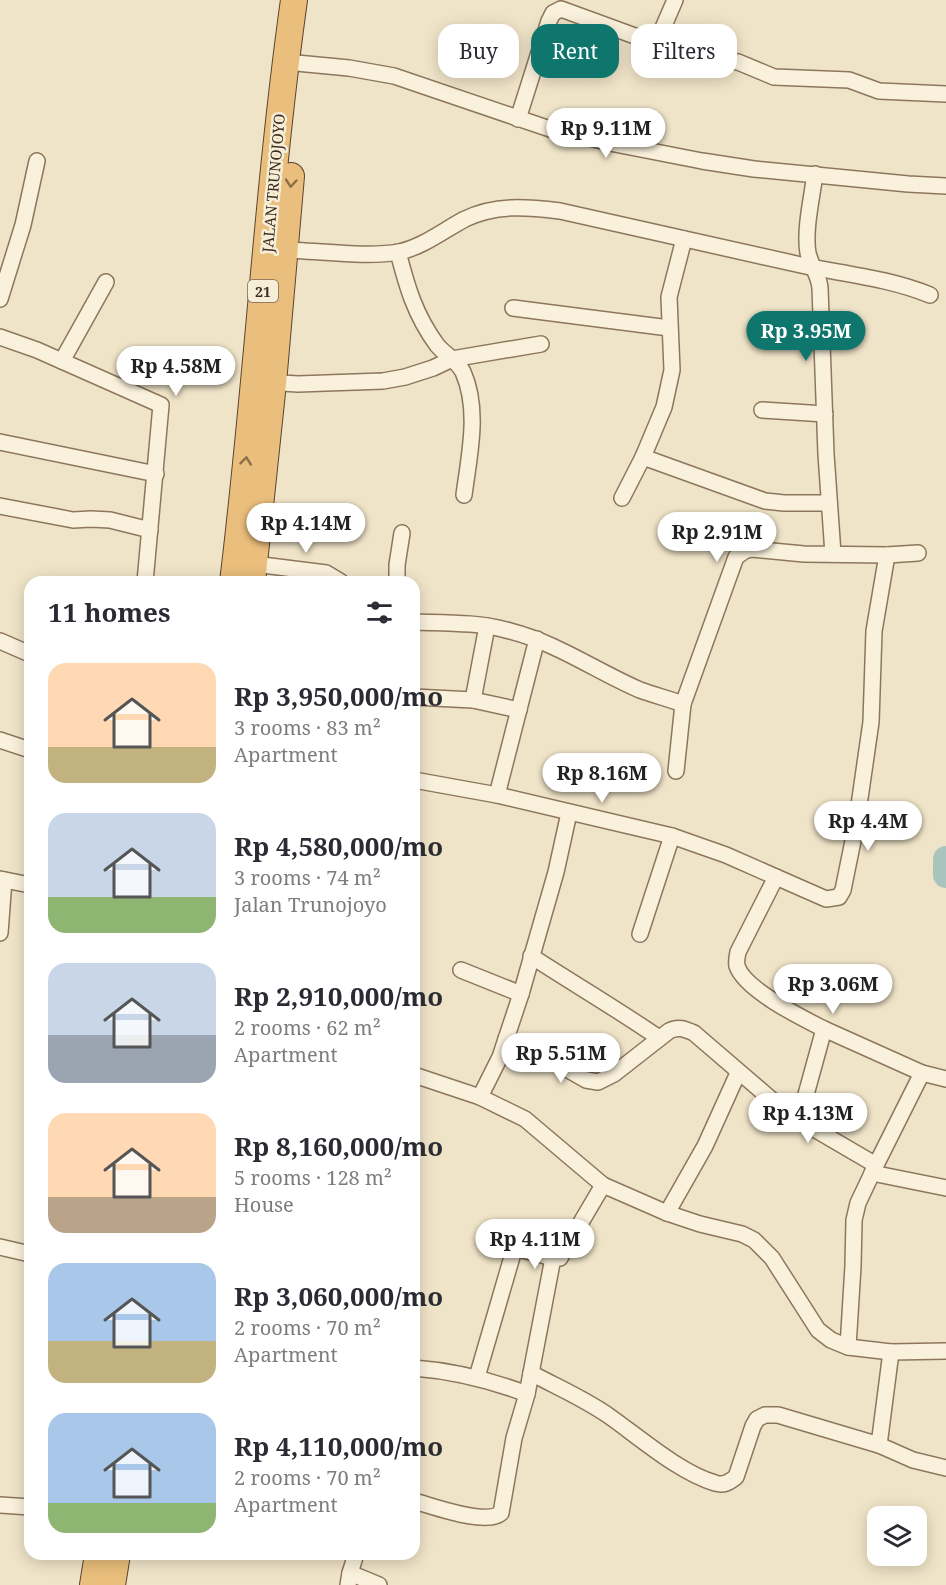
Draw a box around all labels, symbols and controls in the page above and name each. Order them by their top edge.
chip: Buy [438,24,519,78]
chip: Rent [531,24,619,78]
chip: Filters [631,24,737,78]
pin: Rp 9.11M [544,108,668,159]
street label: JALAN TRUNOJOYO [257,113,289,254]
text: Rp 9.11M [560,114,652,141]
one-way arrow [284,179,297,188]
road number: 21 [248,280,278,302]
pin: Rp 3.95M [744,311,868,362]
text: Rp 3.95M [760,317,852,344]
pin: Rp 4.58M [114,346,238,397]
text: Rp 4.58M [130,352,222,379]
one-way arrow [239,457,252,466]
pin: Rp 4.14M [244,503,368,554]
text: Rp 4.14M [260,509,352,536]
pin: Rp 2.91M [655,512,779,563]
text: Rp 2.91M [671,518,763,545]
text: 11 homes [48,594,170,630]
icon: filters [363,596,396,629]
text: Rp 3,950,000/mo [234,678,443,714]
icon: home [96,687,168,759]
text: 3 rooms · 83 m² [234,714,381,741]
text: Apartment [234,741,338,768]
pin: Rp 8.16M [540,753,664,804]
text: Rp 8.16M [556,759,648,786]
pin: Rp 4.4M [813,801,923,852]
text: Rp 4.4M [828,807,908,834]
text: Rp 4,580,000/mo [234,828,443,864]
icon: home [96,837,168,909]
text: 3 rooms · 74 m² [234,864,381,891]
text: Jalan Trunojoyo [234,891,387,918]
pin: Rp 3.06M [771,964,895,1015]
text: Rp 3.06M [787,970,879,997]
text: Rp 2,910,000/mo [234,978,443,1014]
icon: home [96,987,168,1059]
text: 2 rooms · 62 m² [234,1014,381,1041]
pin: Rp 5.51M [499,1033,623,1084]
text: Rp 5.51M [515,1039,607,1066]
text: Apartment [234,1041,338,1068]
pin: Rp 4.13M [746,1093,870,1144]
text: Rp 4.13M [762,1099,854,1126]
text: Rp 8,160,000/mo [234,1128,443,1164]
icon: home [96,1137,168,1209]
text: 5 rooms · 128 m² [234,1164,392,1191]
text: House [234,1191,294,1218]
pin: Rp 4.11M [473,1219,597,1270]
text: Rp 4.11M [489,1225,581,1252]
text: Rp 3,060,000/mo [234,1278,443,1314]
icon: home [96,1287,168,1359]
text: 2 rooms · 70 m² [234,1314,381,1341]
text: Apartment [234,1341,338,1368]
text: Rp 4,110,000/mo [234,1428,443,1464]
icon: home [96,1437,168,1509]
text: 2 rooms · 70 m² [234,1464,381,1491]
text: Apartment [234,1491,338,1518]
map controls [867,1506,927,1566]
button: layers [867,1506,927,1566]

